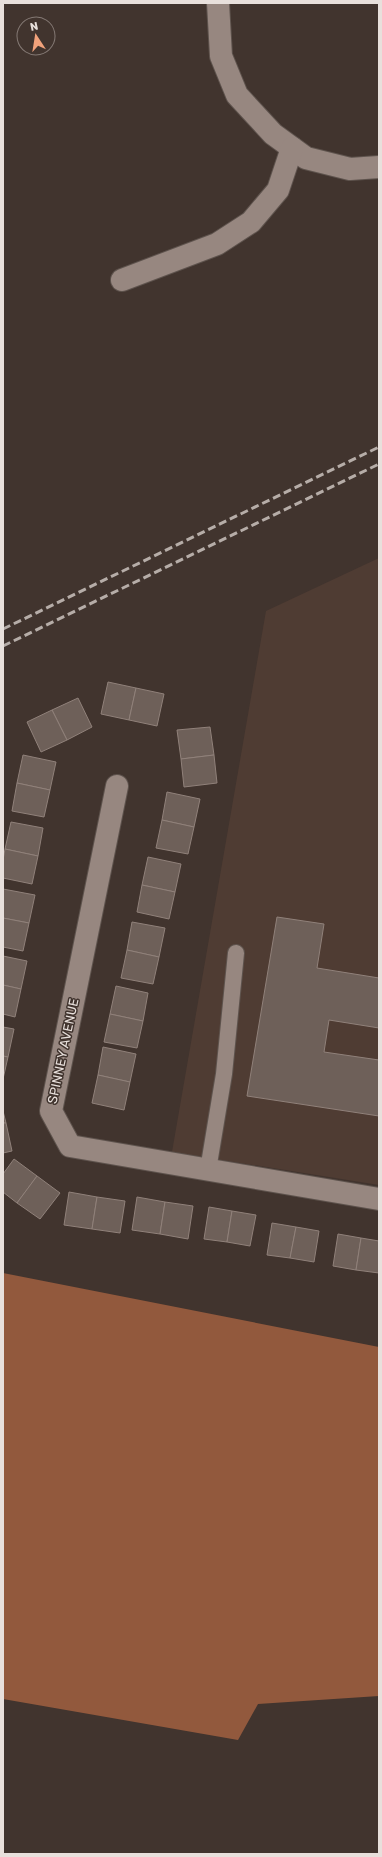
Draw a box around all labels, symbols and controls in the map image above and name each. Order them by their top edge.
north arrow [16,16,56,56]
text: N [29,20,39,34]
street label: SPINNEY AVENUE [45,997,82,1105]

